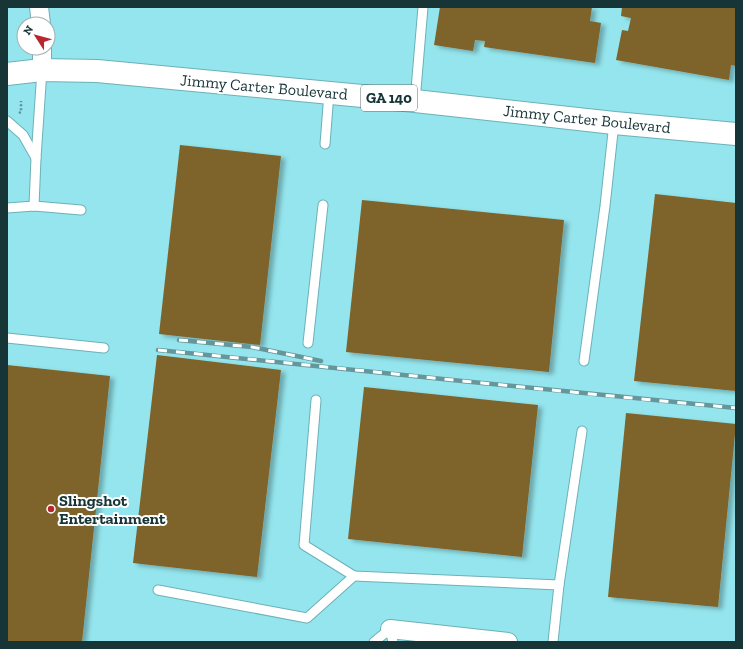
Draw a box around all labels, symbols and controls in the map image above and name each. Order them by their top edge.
north arrow [16,16,56,56]
text: N [21,23,36,38]
street label: Jimmy Carter Boulevard [179,70,349,104]
road number: GA 140 [361,85,417,111]
street label: Jimmy Carter Boulevard [502,101,672,137]
place label: Slingshot Entertainment [59,491,166,528]
marker: Slingshot Entertainment [46,504,56,514]

